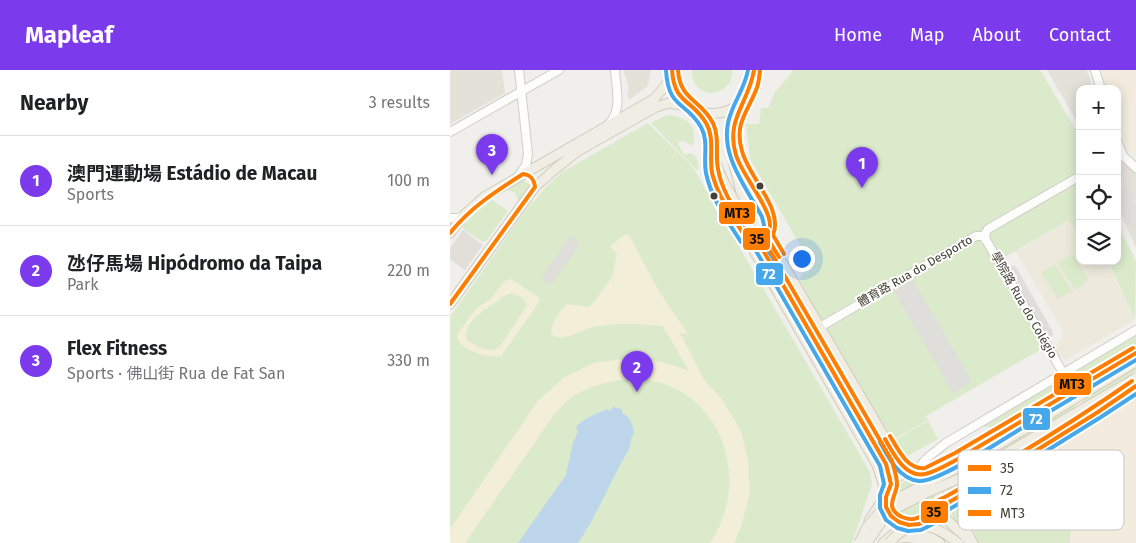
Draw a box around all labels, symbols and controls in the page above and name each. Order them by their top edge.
text: Mapleaf [25,21,113,49]
text: Home [834,24,882,46]
text: Map [910,24,944,46]
text: About [972,24,1021,46]
text: Contact [1049,24,1111,46]
map controls [1076,85,1121,265]
button: + [1076,85,1121,130]
text: Nearby [20,90,88,116]
text: 3 results [369,93,430,112]
button: − [1076,130,1121,175]
pin: 3 [476,134,508,175]
pin: 1 [846,147,878,188]
text: 澳門運動場 Estádio de Macau [67,162,317,185]
text: 1 [32,171,40,190]
text: 100 m [387,171,430,190]
button: locate [1076,175,1121,220]
unlabelled marker [755,181,765,191]
text: Sports [67,185,114,204]
unlabelled marker [709,191,719,201]
line badge: MT3 [718,201,756,225]
text: MT3 [724,205,750,222]
button: layers [1076,220,1121,265]
line badge: 35 [742,227,771,251]
text: 35 [749,231,765,248]
street label: 體育路 Rua do Desporto [855,232,975,310]
your location [789,246,815,272]
street label: 學院路 Rua do Colégio [988,249,1060,361]
text: 氹仔馬場 Hipódromo da Taipa [67,252,322,275]
text: 2 [32,261,40,280]
text: 220 m [387,261,430,280]
line badge: 72 [755,262,784,286]
text: 72 [762,266,776,283]
text: Park [67,275,99,294]
text: Flex Fitness [67,337,167,360]
text: 3 [32,351,40,370]
text: 330 m [387,351,430,370]
pin: 2 [621,351,653,392]
text: Sports · 佛山街 Rua de Fat San [67,364,285,383]
line badge: MT3 [1053,372,1092,396]
text: MT3 [1059,376,1085,393]
line badge: 72 [1022,407,1051,431]
text: 72 [1029,411,1043,428]
legend [958,450,1124,530]
text: 35 [1000,460,1014,477]
text: 72 [1000,482,1013,499]
line badge: 35 [920,500,949,524]
text: 35 [926,504,942,521]
text: MT3 [1000,505,1025,522]

